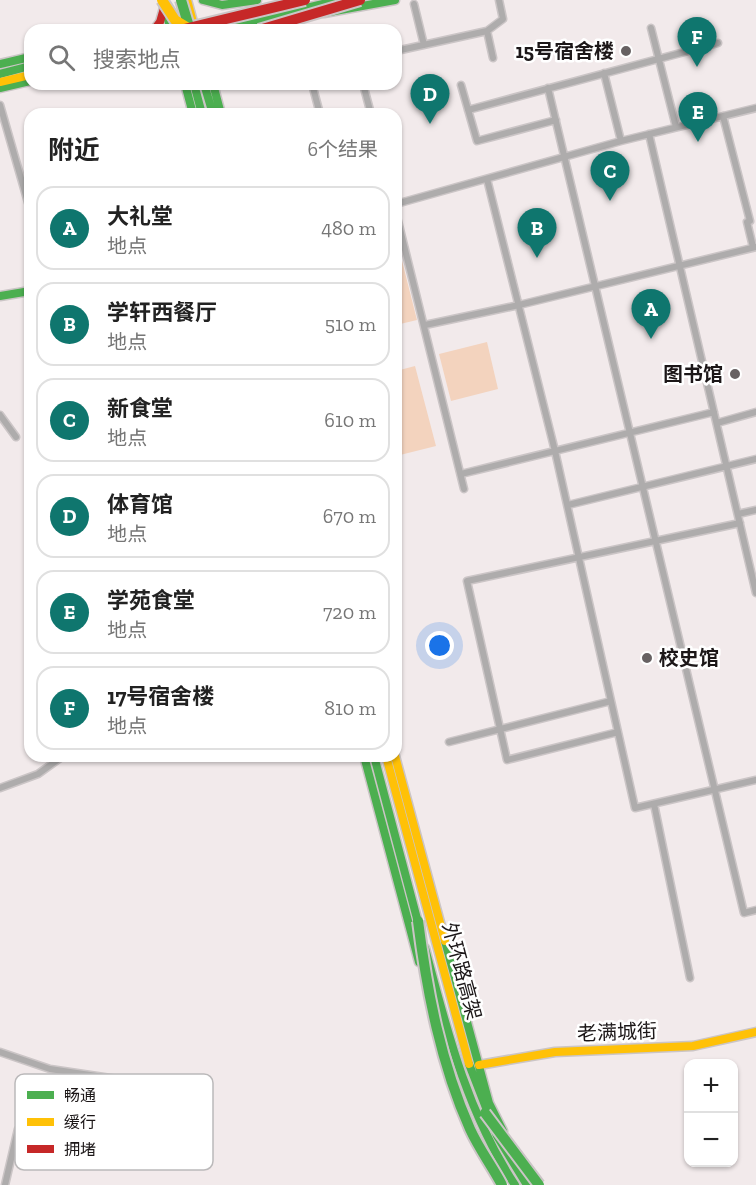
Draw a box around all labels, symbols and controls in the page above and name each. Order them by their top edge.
pin: F [678,17,716,67]
search box [24,24,402,90]
place label: 15号宿舍楼 [515,39,614,63]
icon: search [45,41,78,74]
marker: 15号宿舍楼 [619,44,633,58]
text: 搜索地点 [93,46,181,73]
pin: D [410,74,450,124]
pin: E [678,92,718,142]
text: 附近 [48,134,100,166]
text: 6个结果 [307,137,378,161]
pin: C [590,152,630,201]
text: 大礼堂 [107,203,173,230]
pin: B [518,208,556,258]
text: A [63,216,76,240]
text: 480 m [321,216,376,240]
text: 地点 [107,234,147,258]
pin: A [632,290,670,339]
text: 学轩西餐厅 [107,299,217,326]
text: B [63,312,76,336]
text: 510 m [325,312,376,336]
text: 地点 [107,330,147,354]
place label: 图书馆 [663,362,723,386]
marker: 图书馆 [728,367,742,381]
text: 新食堂 [107,395,173,422]
text: C [63,408,76,432]
text: 610 m [324,408,376,432]
text: 地点 [107,426,147,450]
text: 体育馆 [107,491,173,518]
text: D [63,504,76,528]
text: 670 m [323,504,376,528]
text: 地点 [107,522,147,546]
text: 学苑食堂 [107,587,195,614]
text: E [64,600,75,624]
text: 720 m [323,600,376,624]
text: 地点 [107,618,147,642]
your location [425,631,454,660]
place label: 校史馆 [659,646,719,670]
marker: 校史馆 [640,651,654,665]
text: 17号宿舍楼 [107,683,214,710]
text: F [64,696,75,720]
text: 810 m [324,696,376,720]
text: 地点 [107,714,147,738]
street label: 外环路高架 [437,920,487,1022]
street label: 老满城街 [577,1019,657,1045]
map controls [684,1059,738,1167]
button: + [684,1059,738,1113]
legend [15,1074,213,1170]
text: 畅通 [64,1086,96,1105]
text: 缓行 [64,1113,96,1132]
button: − [684,1113,738,1167]
text: 拥堵 [64,1140,96,1159]

